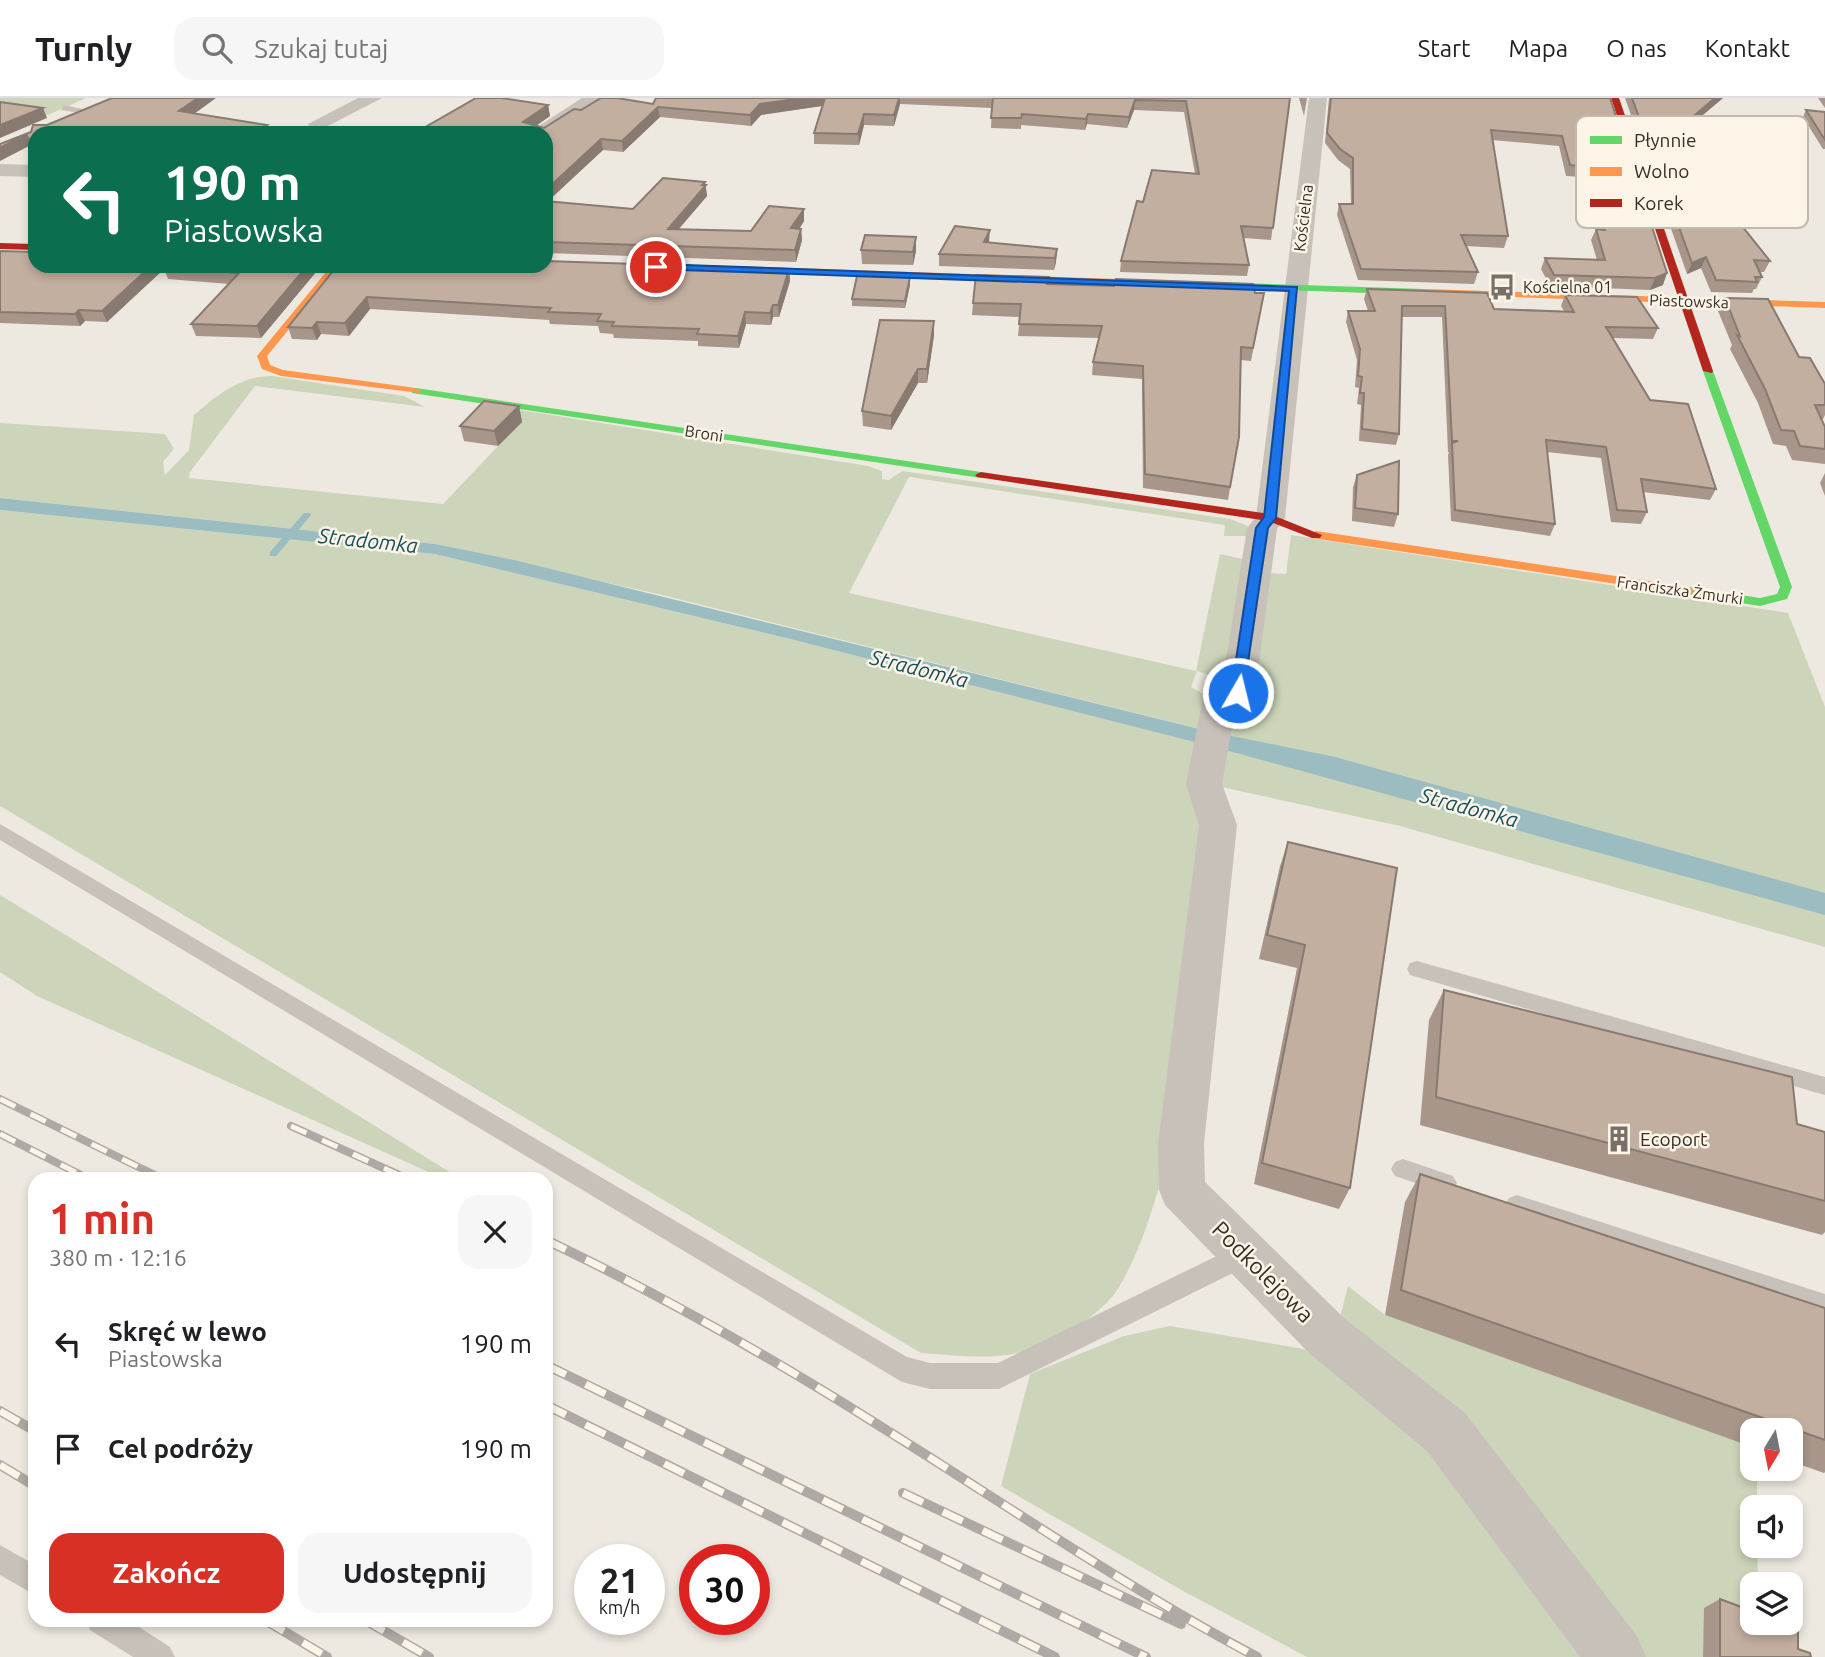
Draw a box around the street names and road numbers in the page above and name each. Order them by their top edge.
street label: Kościelna [1290,183,1316,253]
street label: Piastowska [1649,291,1729,311]
street label: Broni [684,421,724,445]
street label: Franciszka Żmurki [1616,572,1744,608]
street label: Podkolejowa [1208,1216,1319,1327]

